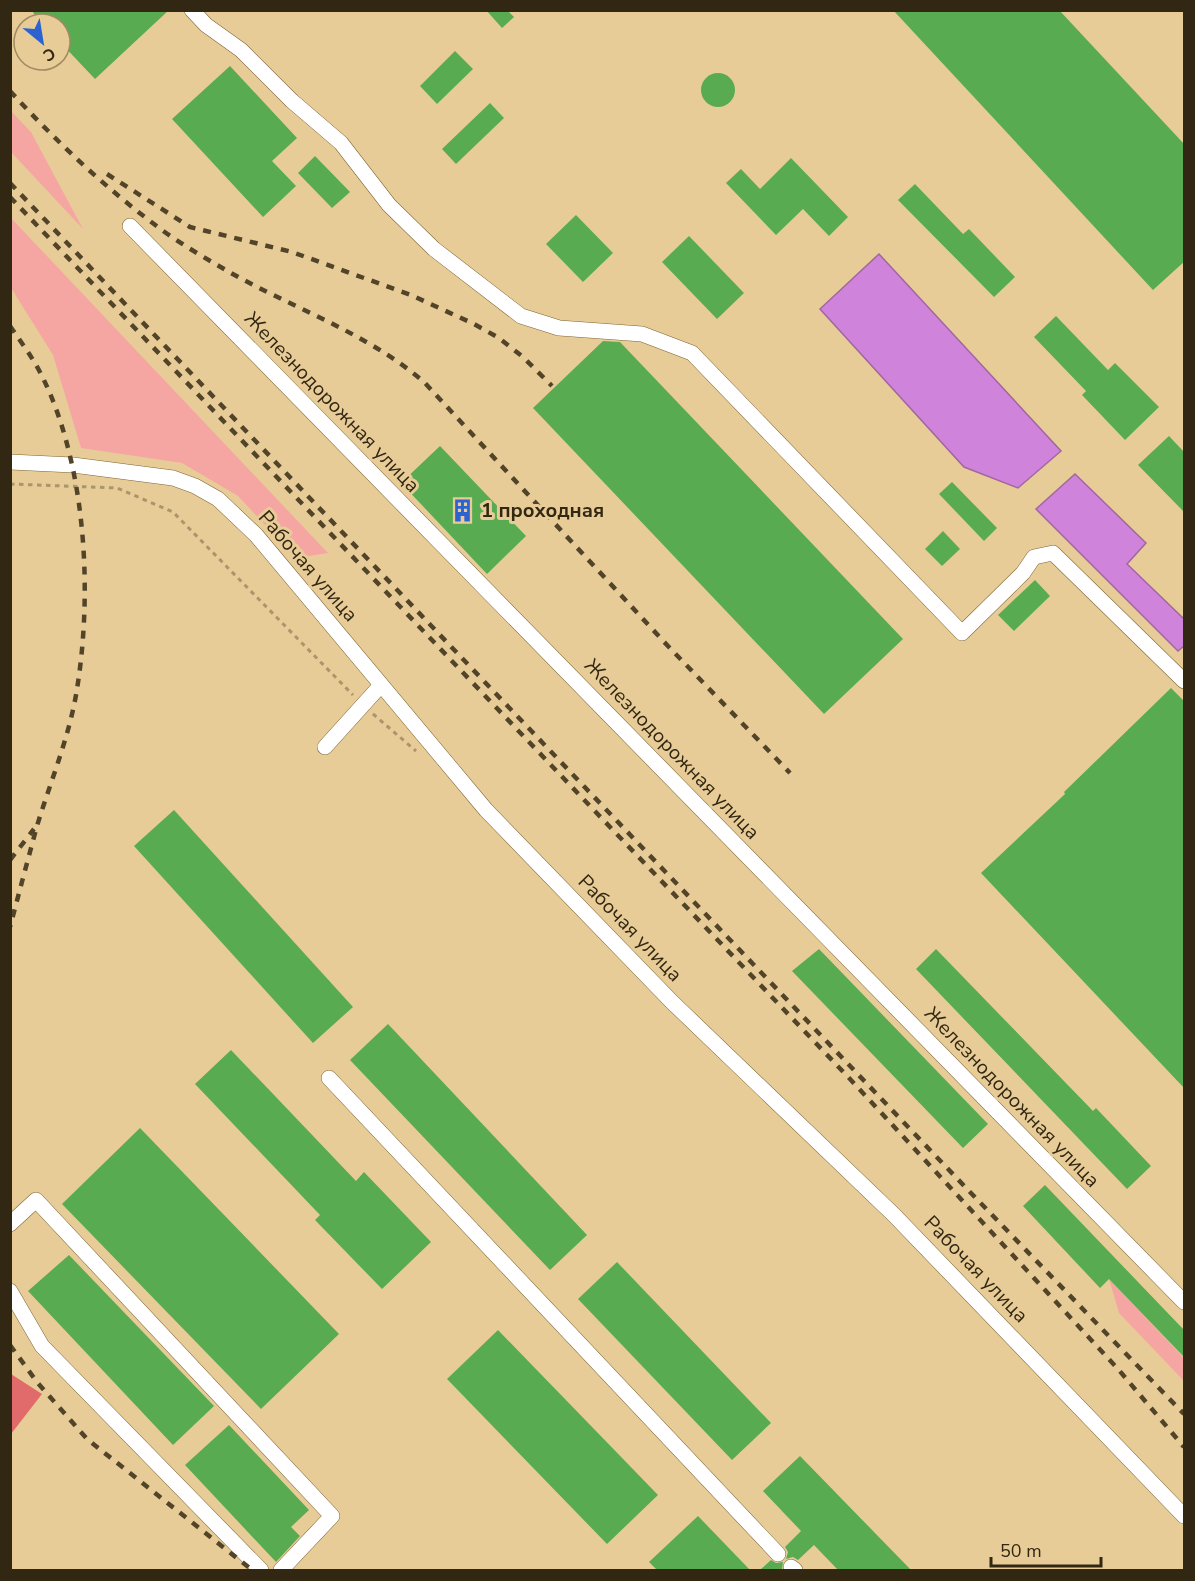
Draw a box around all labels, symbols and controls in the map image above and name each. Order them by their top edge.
north arrow [12,12,72,72]
text: С [39,42,59,66]
street label: Железнодорожная улица [238,306,426,498]
building icon: 1 проходная [450,497,476,523]
place label: 1 проходная [481,497,604,524]
street label: Рабочая улица [252,505,364,627]
street label: Железнодорожная улица [578,653,766,845]
street label: Рабочая улица [572,868,688,988]
street label: Железнодорожная улица [918,1001,1106,1193]
street label: Рабочая улица [918,1209,1034,1329]
scale bar [991,1530,1100,1568]
text: 50 m [1000,1539,1042,1563]

